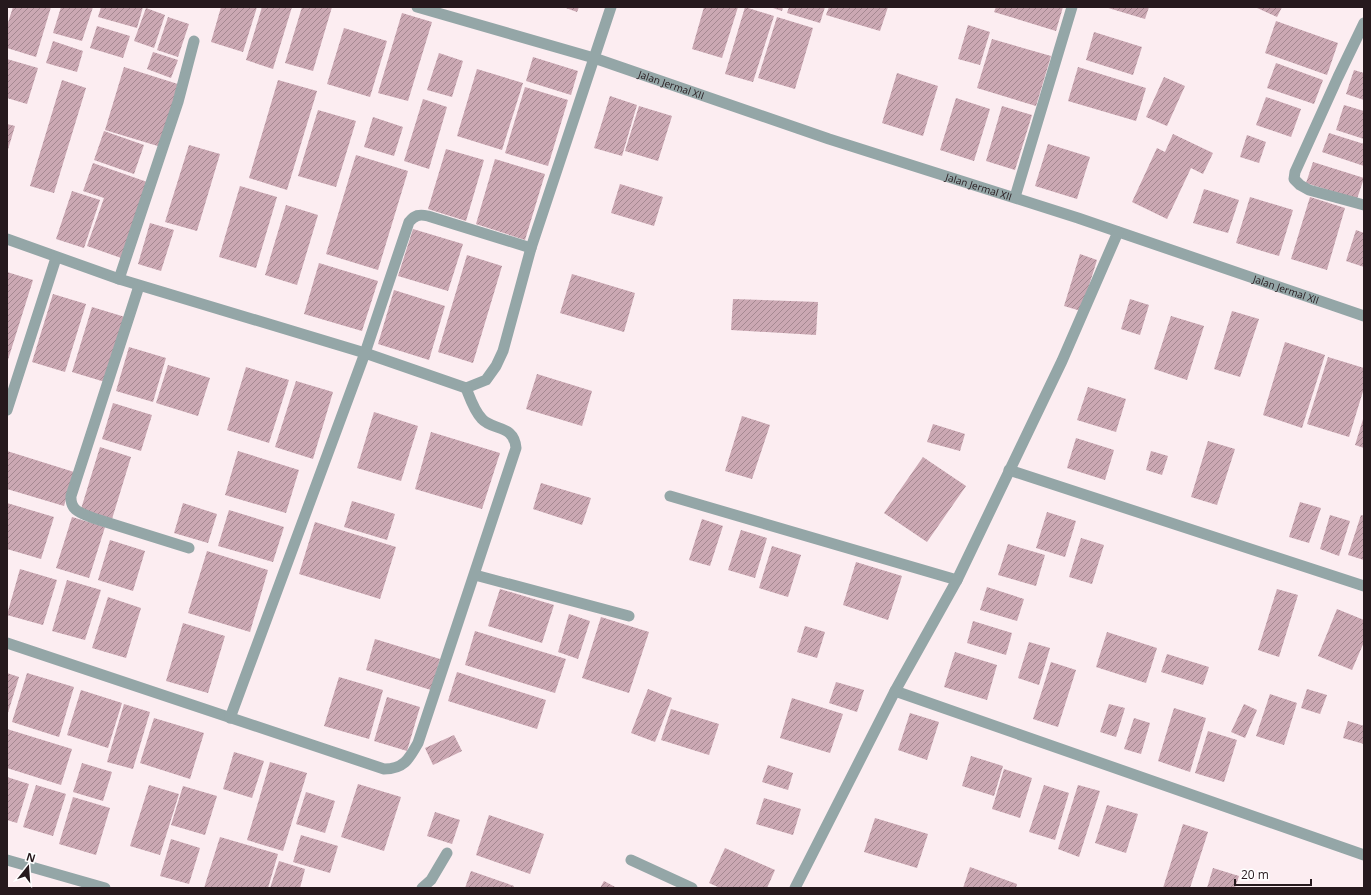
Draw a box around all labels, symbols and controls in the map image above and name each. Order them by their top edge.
street label: Jalan Jermal XII [636,66,706,102]
street label: Jalan Jermal XII [943,169,1014,204]
street label: Jalan Jermal XII [1250,271,1321,307]
north arrow [8,847,48,887]
text: N [25,848,38,865]
scale bar [1235,861,1311,887]
text: 20 m [1241,866,1269,883]

